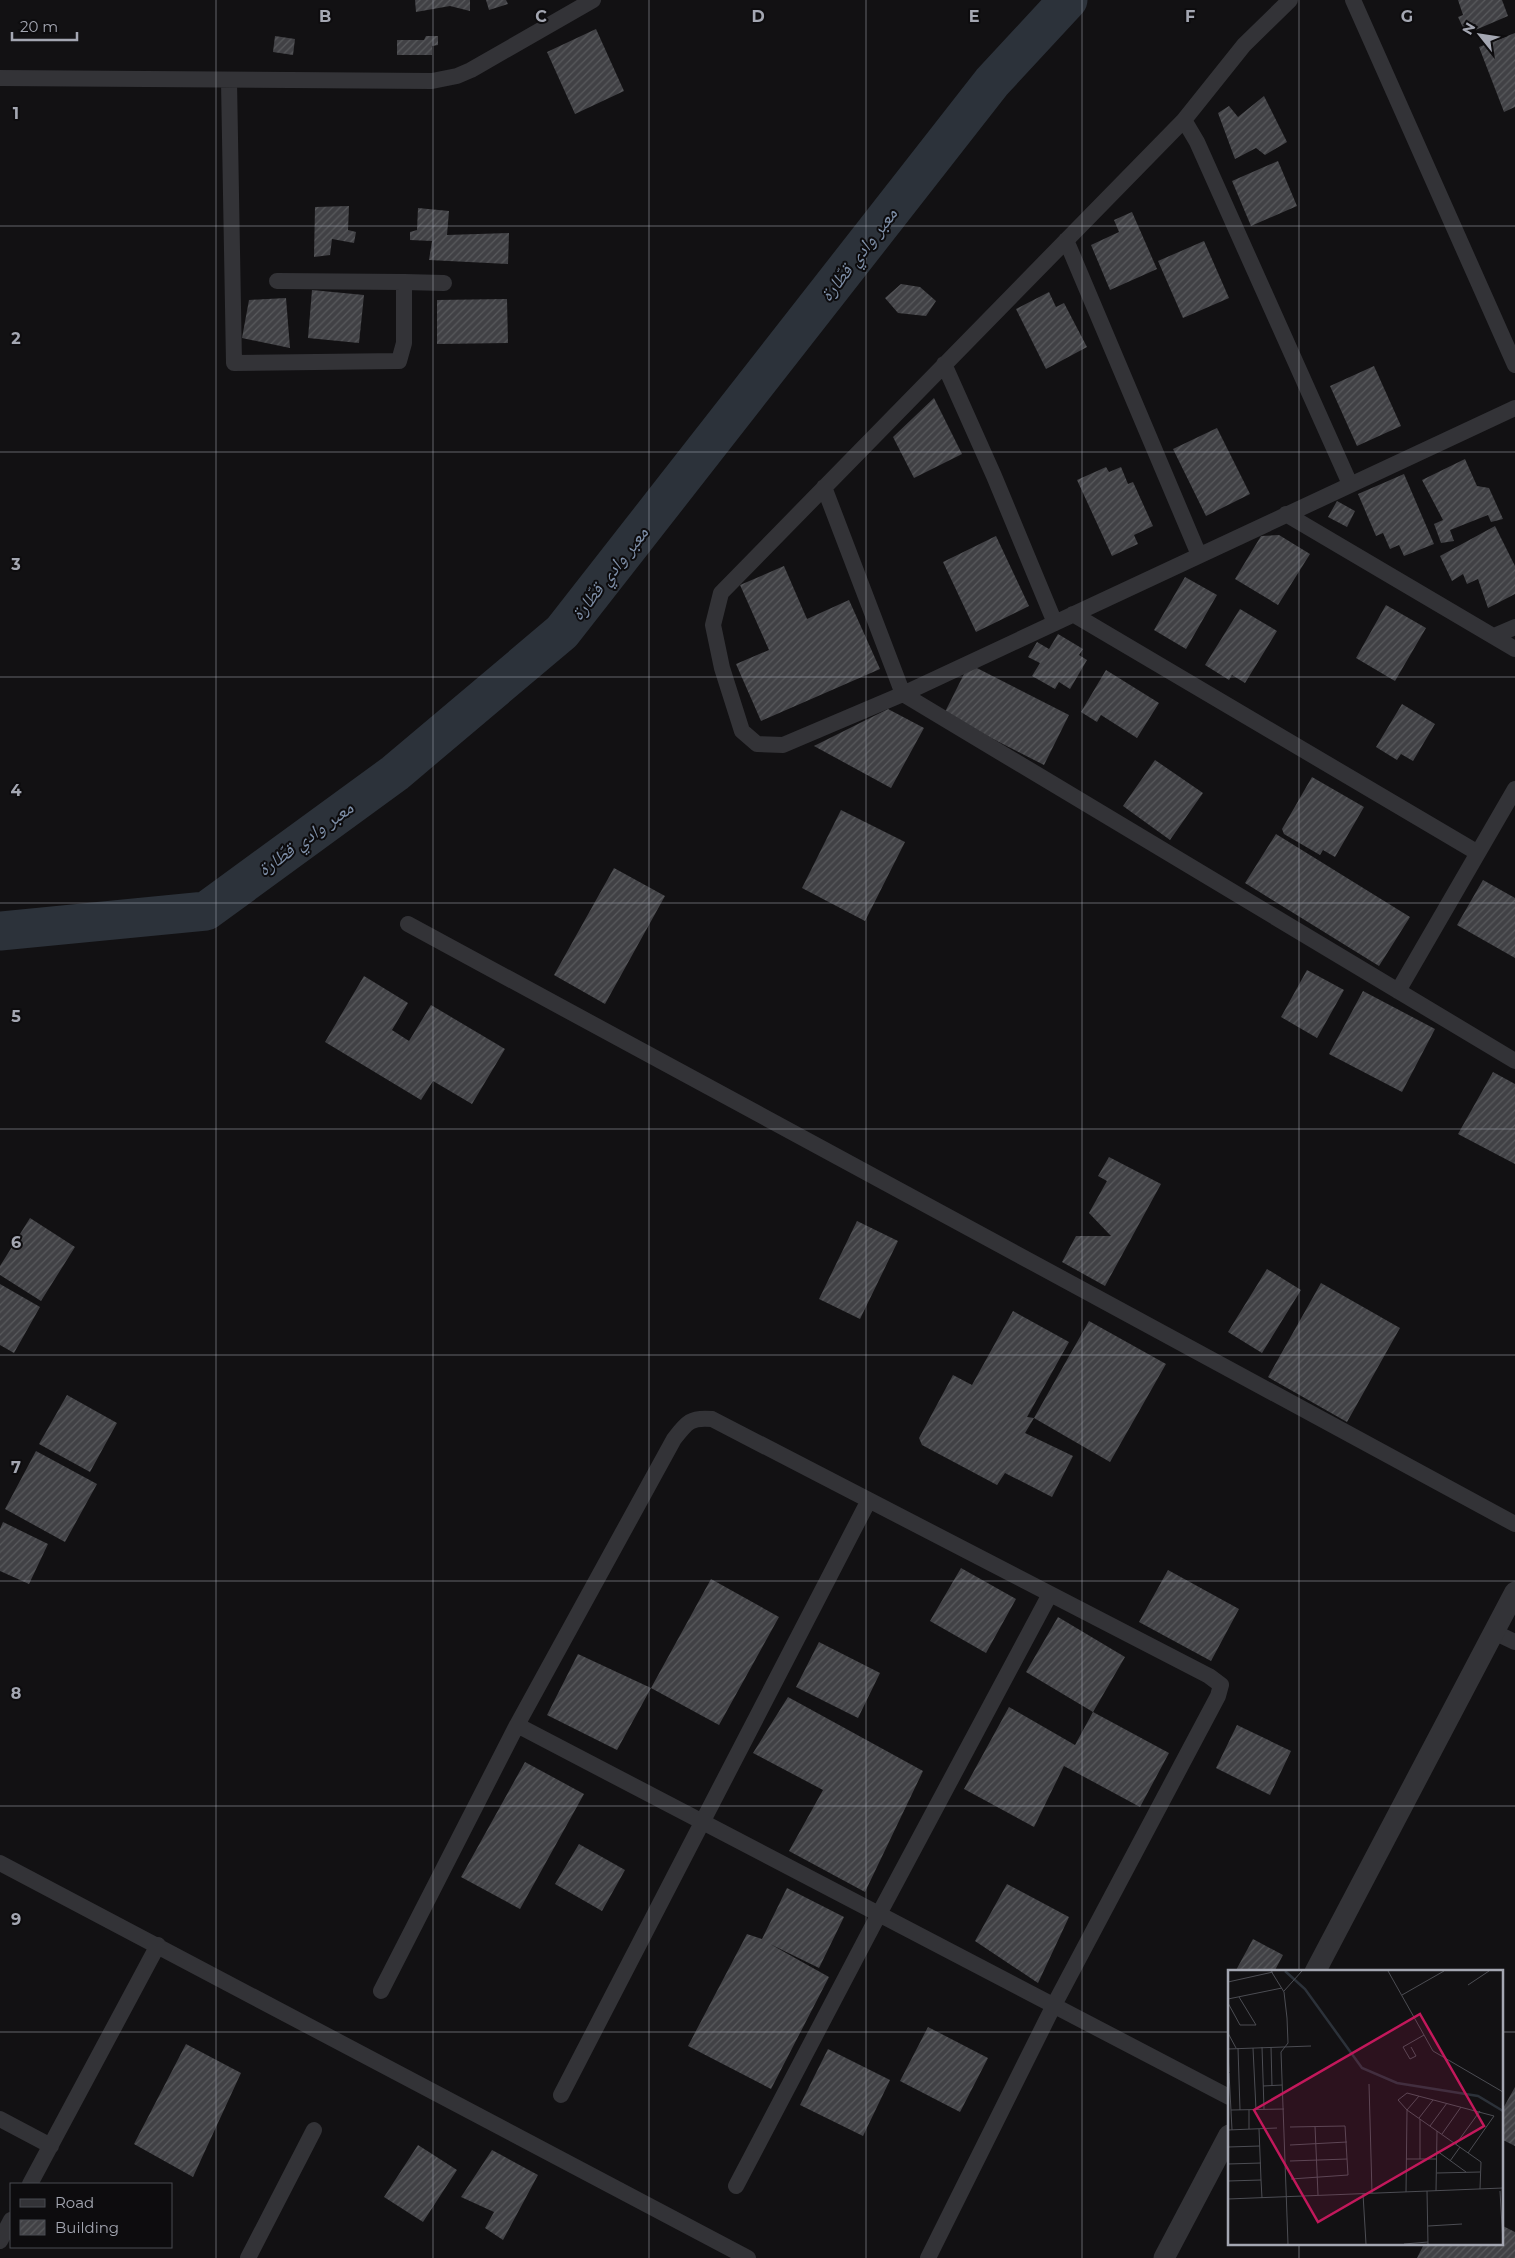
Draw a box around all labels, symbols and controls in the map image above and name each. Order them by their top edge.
text: B [319,7,331,26]
text: C [535,7,547,26]
text: D [751,7,765,26]
text: E [969,7,979,26]
text: F [1185,7,1195,26]
text: G [1401,7,1413,26]
scale bar [12,10,78,42]
north arrow [1455,10,1505,60]
text: 20 m [20,17,58,36]
text: N [1458,19,1479,38]
text: 1 [13,104,19,123]
water label: معبر وادي قطّارة [815,203,905,308]
text: 2 [11,329,21,348]
water label: معبر وادي قطّارة [566,522,656,627]
text: 3 [10,555,21,574]
text: 4 [10,781,22,800]
water label: معبر وادي قطّارة [253,796,360,884]
text: 5 [11,1007,21,1026]
text: 6 [11,1233,21,1252]
text: 7 [11,1458,21,1477]
text: 8 [11,1684,21,1703]
text: 9 [11,1910,21,1929]
inset map [1228,1970,1502,2246]
legend [10,2183,172,2248]
text: Road [55,2193,94,2212]
text: Building [55,2218,119,2237]

